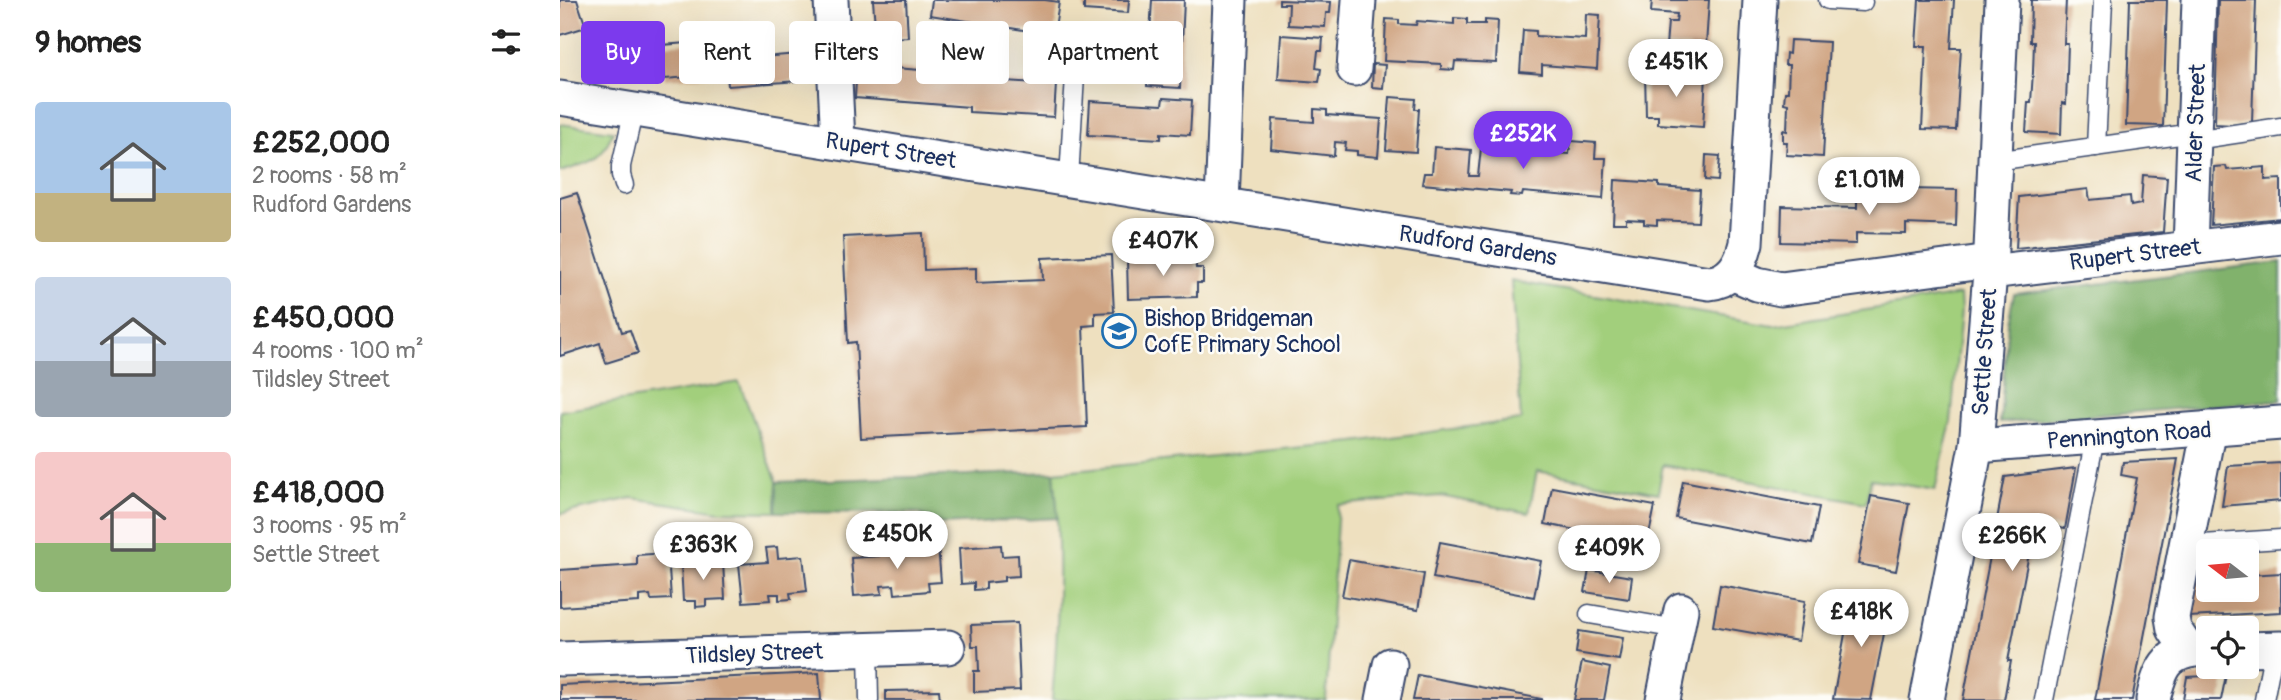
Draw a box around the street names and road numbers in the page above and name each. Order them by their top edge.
street label: Alder Street [2179,62,2212,183]
street label: Rupert Street [823,126,959,175]
street label: Rudford Gardens [1397,219,1559,272]
street label: Rupert Street [2068,232,2203,277]
street label: Settle Street [1966,287,2003,417]
street label: Pennington Road [2046,415,2212,456]
street label: Tildsley Street [685,637,824,670]

